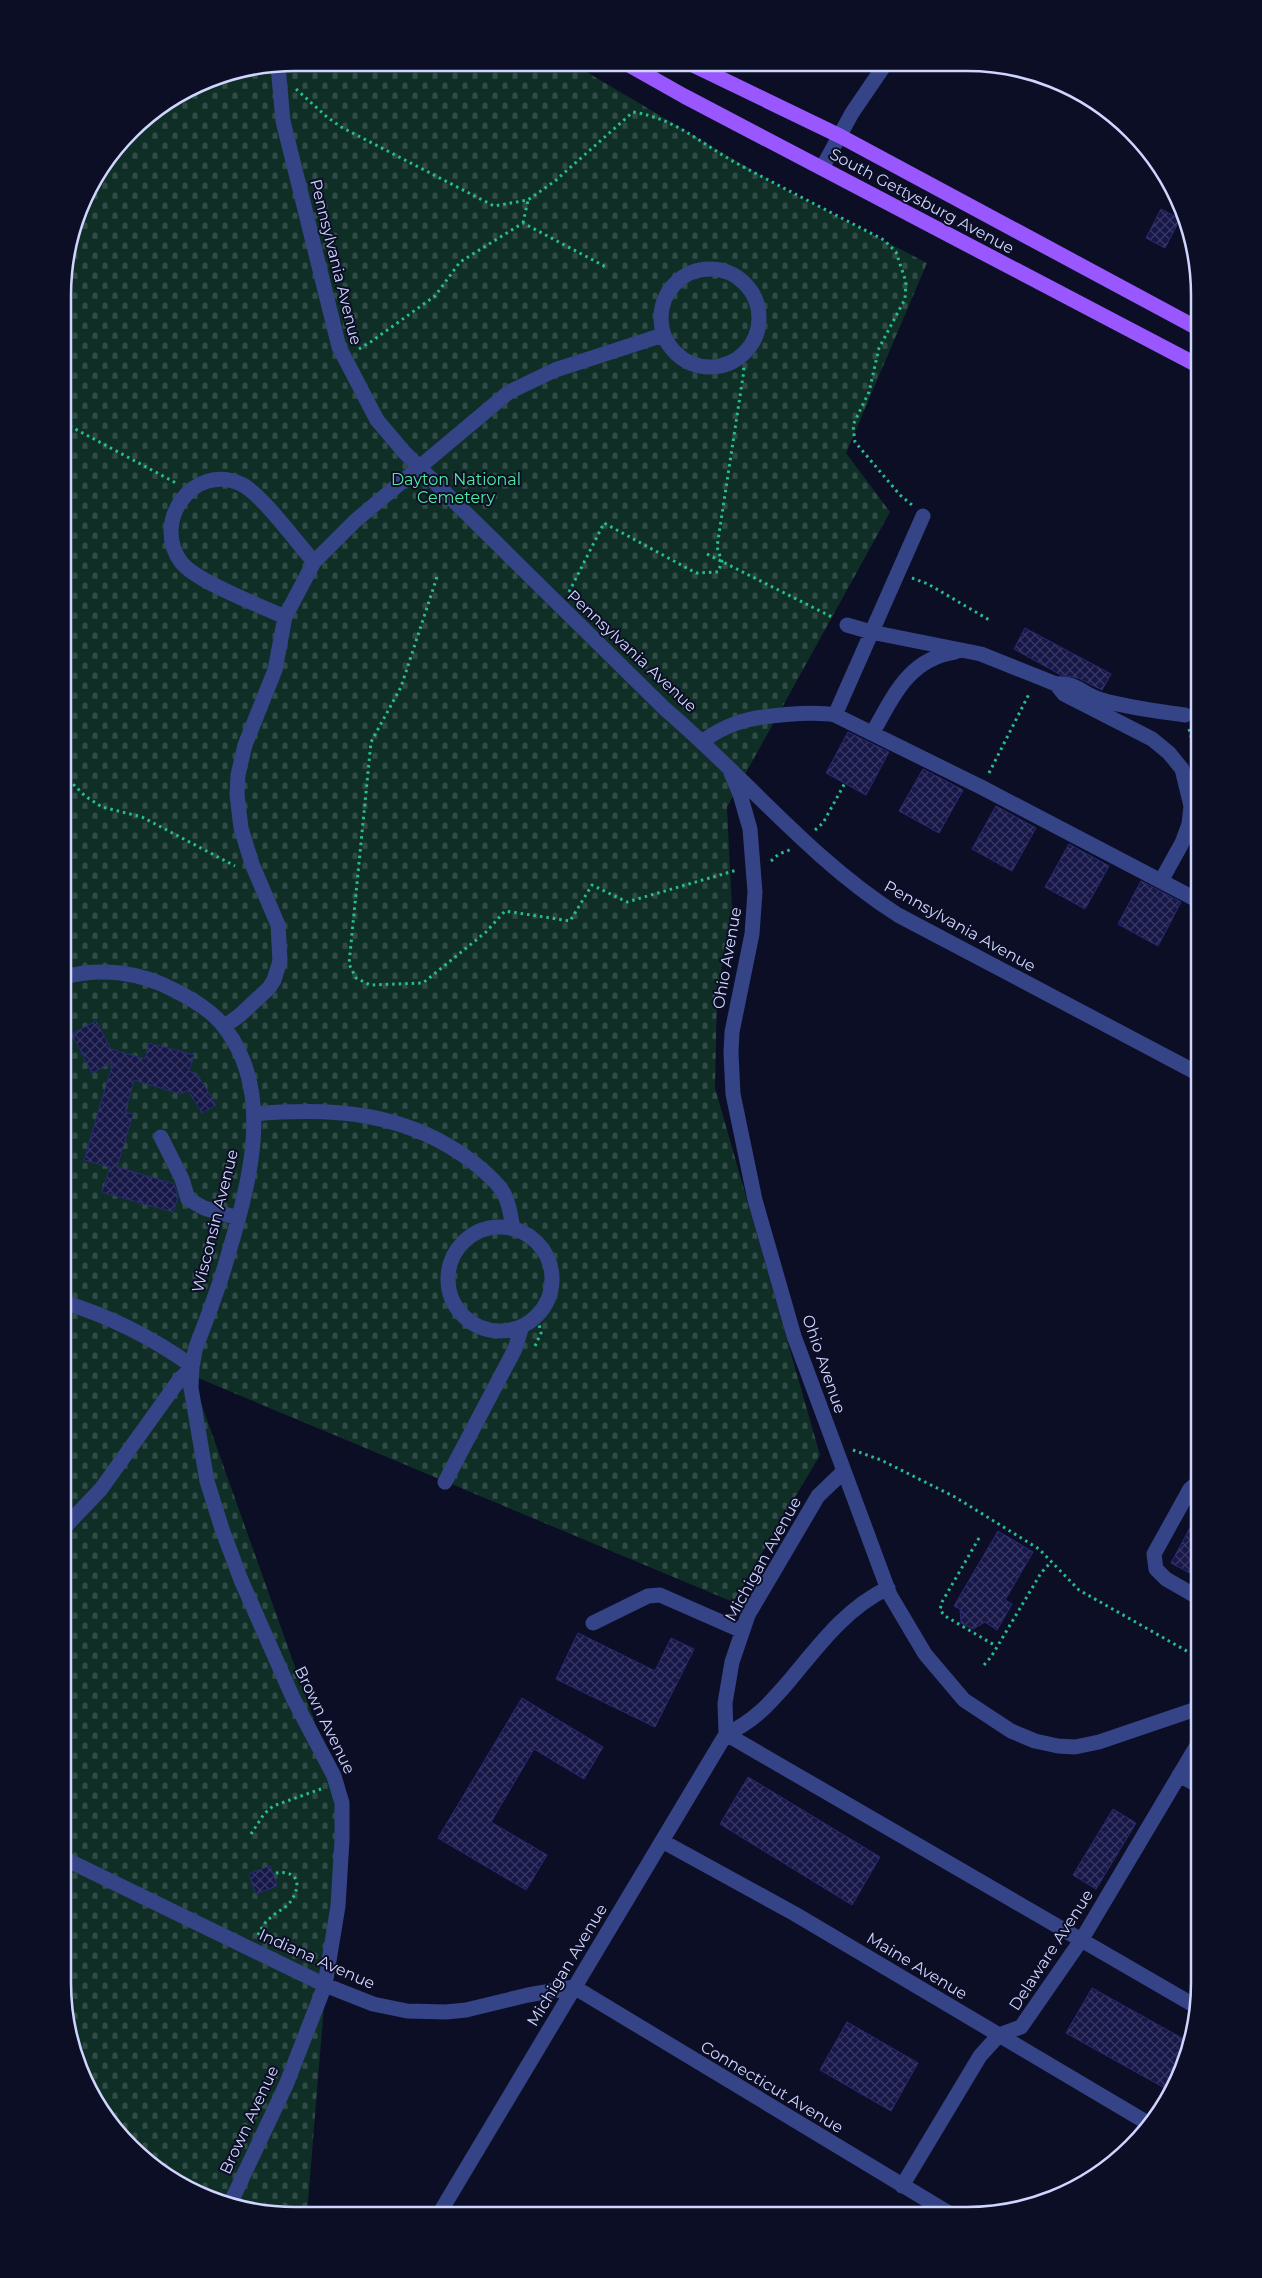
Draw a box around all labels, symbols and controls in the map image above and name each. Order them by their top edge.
street label: South Gettysburg Avenue [827,144,1017,258]
street label: Pennsylvania Avenue [306,177,366,347]
park label: Dayton National Cemetery [391,470,521,507]
street label: Pennsylvania Avenue [563,586,701,716]
street label: Pennsylvania Avenue [881,876,1039,976]
street label: Ohio Avenue [709,906,745,1010]
street label: Wisconsin Avenue [188,1147,242,1295]
street label: Ohio Avenue [798,1312,850,1416]
street label: Michigan Avenue [721,1493,805,1625]
street label: Brown Avenue [291,1663,359,1777]
street label: Delaware Avenue [1005,1886,1097,2014]
street label: Michigan Avenue [523,1900,611,2030]
street label: Indiana Avenue [256,1925,378,1993]
street label: Maine Avenue [863,1928,971,2004]
street label: Connecticut Avenue [697,2037,847,2137]
street label: Brown Avenue [216,2063,282,2177]

